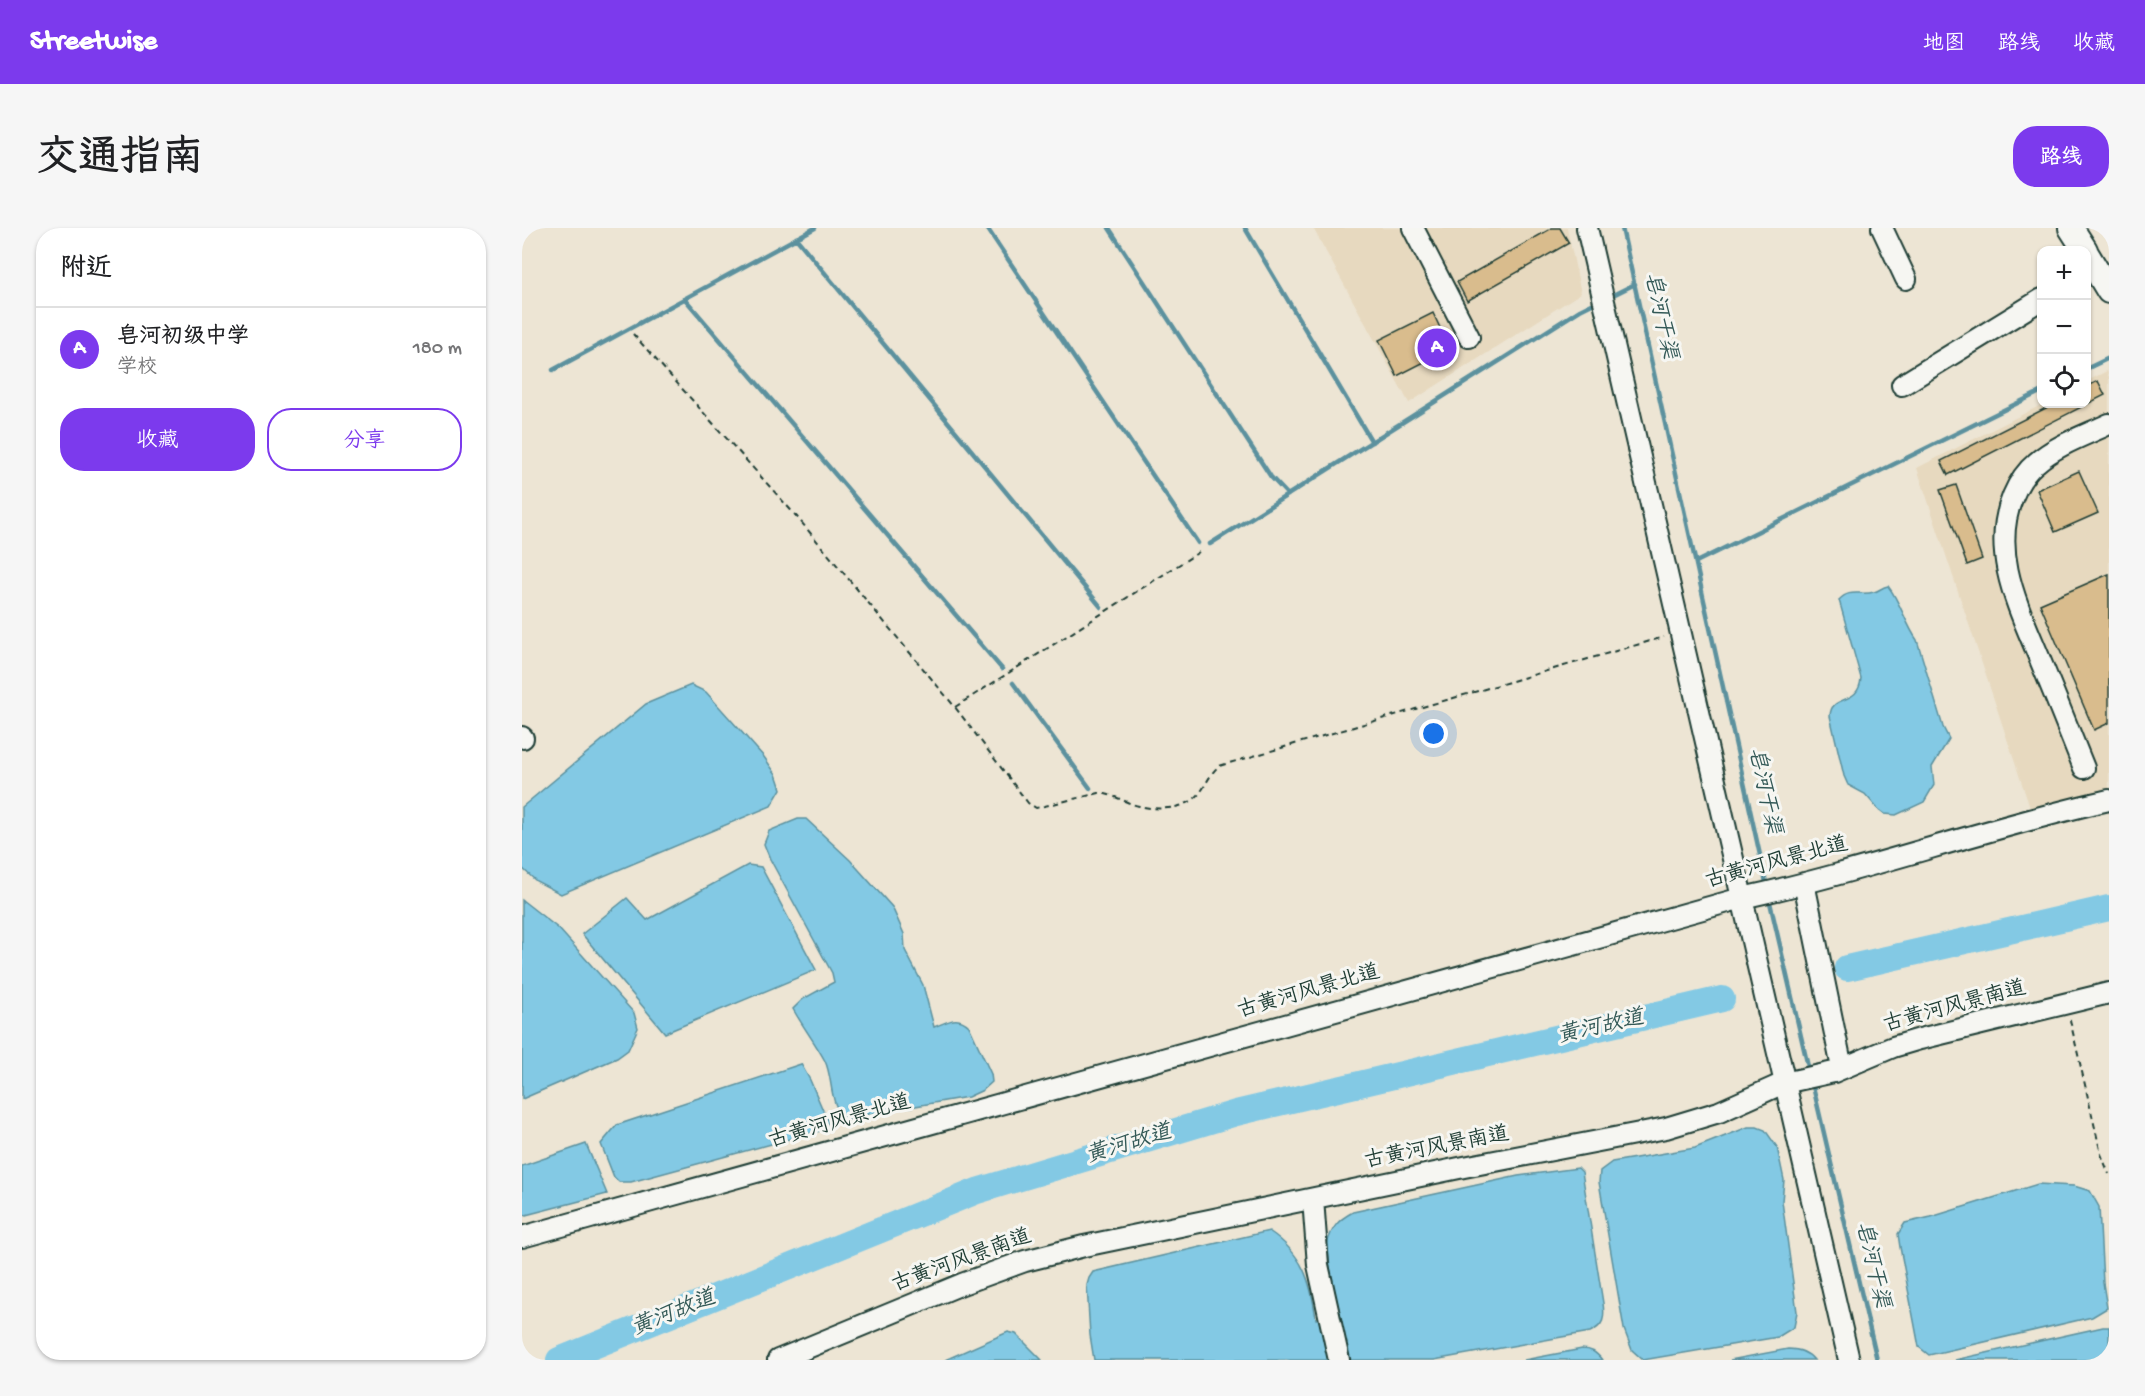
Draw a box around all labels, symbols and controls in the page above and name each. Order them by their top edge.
text: Streetwise [30,26,157,59]
text: 地图 [1923,33,1965,58]
text: 路线 [1998,33,2040,58]
text: 收藏 [2073,33,2115,58]
button: 路线 [2013,126,2109,187]
text: 交通指南 [36,137,204,186]
map controls [2037,246,2091,408]
button: + [2037,246,2091,300]
text: 附近 [60,255,112,286]
water label: 皂河干渠 [1637,270,1683,364]
button: − [2037,300,2091,354]
text: 皂河初级中学 [117,325,249,351]
pin: A [1418,326,1456,370]
text: A [74,338,85,361]
text: 180 m [413,338,462,361]
button: locate [2037,354,2091,408]
text: 学校 [117,357,157,380]
button: 收藏 [60,408,255,471]
button: 分享 [267,408,462,471]
your location [1419,719,1448,748]
water label: 皂河干渠 [1741,745,1787,839]
street label: 古黄河风景北道 [1702,831,1851,895]
street label: 古黄河风景北道 [1234,959,1383,1025]
street label: 古黄河风景南道 [1880,975,2029,1039]
water label: 黄河故道 [1555,1004,1649,1051]
street label: 古黄河风景北道 [765,1089,914,1155]
water label: 黄河故道 [1083,1118,1177,1170]
street label: 古黄河风景南道 [1362,1121,1512,1175]
water label: 皂河干渠 [1848,1219,1896,1313]
street label: 古黄河风景南道 [888,1223,1035,1299]
water label: 黄河故道 [628,1284,722,1343]

